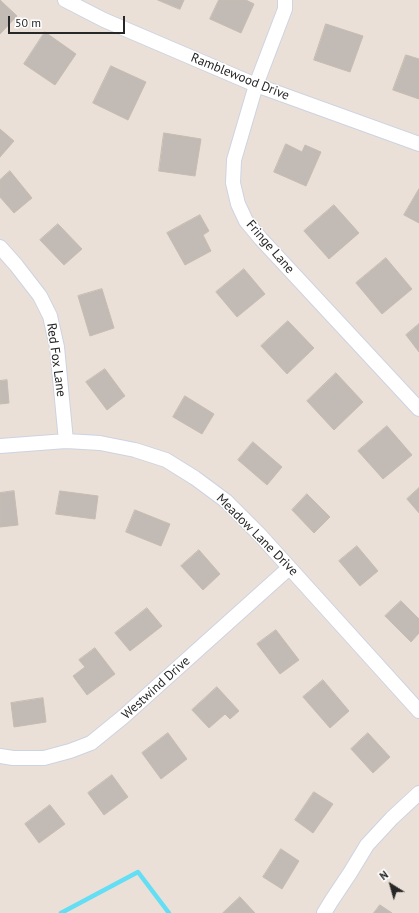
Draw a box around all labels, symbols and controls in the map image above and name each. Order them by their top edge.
scale bar [10,8,127,34]
text: 50 m [15,15,41,30]
street label: Ramblewood Drive [188,50,292,104]
street label: Fringe Lane [243,217,297,277]
street label: Red Fox Lane [43,322,69,398]
street label: Meadow Lane Drive [213,491,301,579]
street label: Westwind Drive [119,653,193,723]
north arrow [371,865,411,905]
text: N [377,868,391,883]

